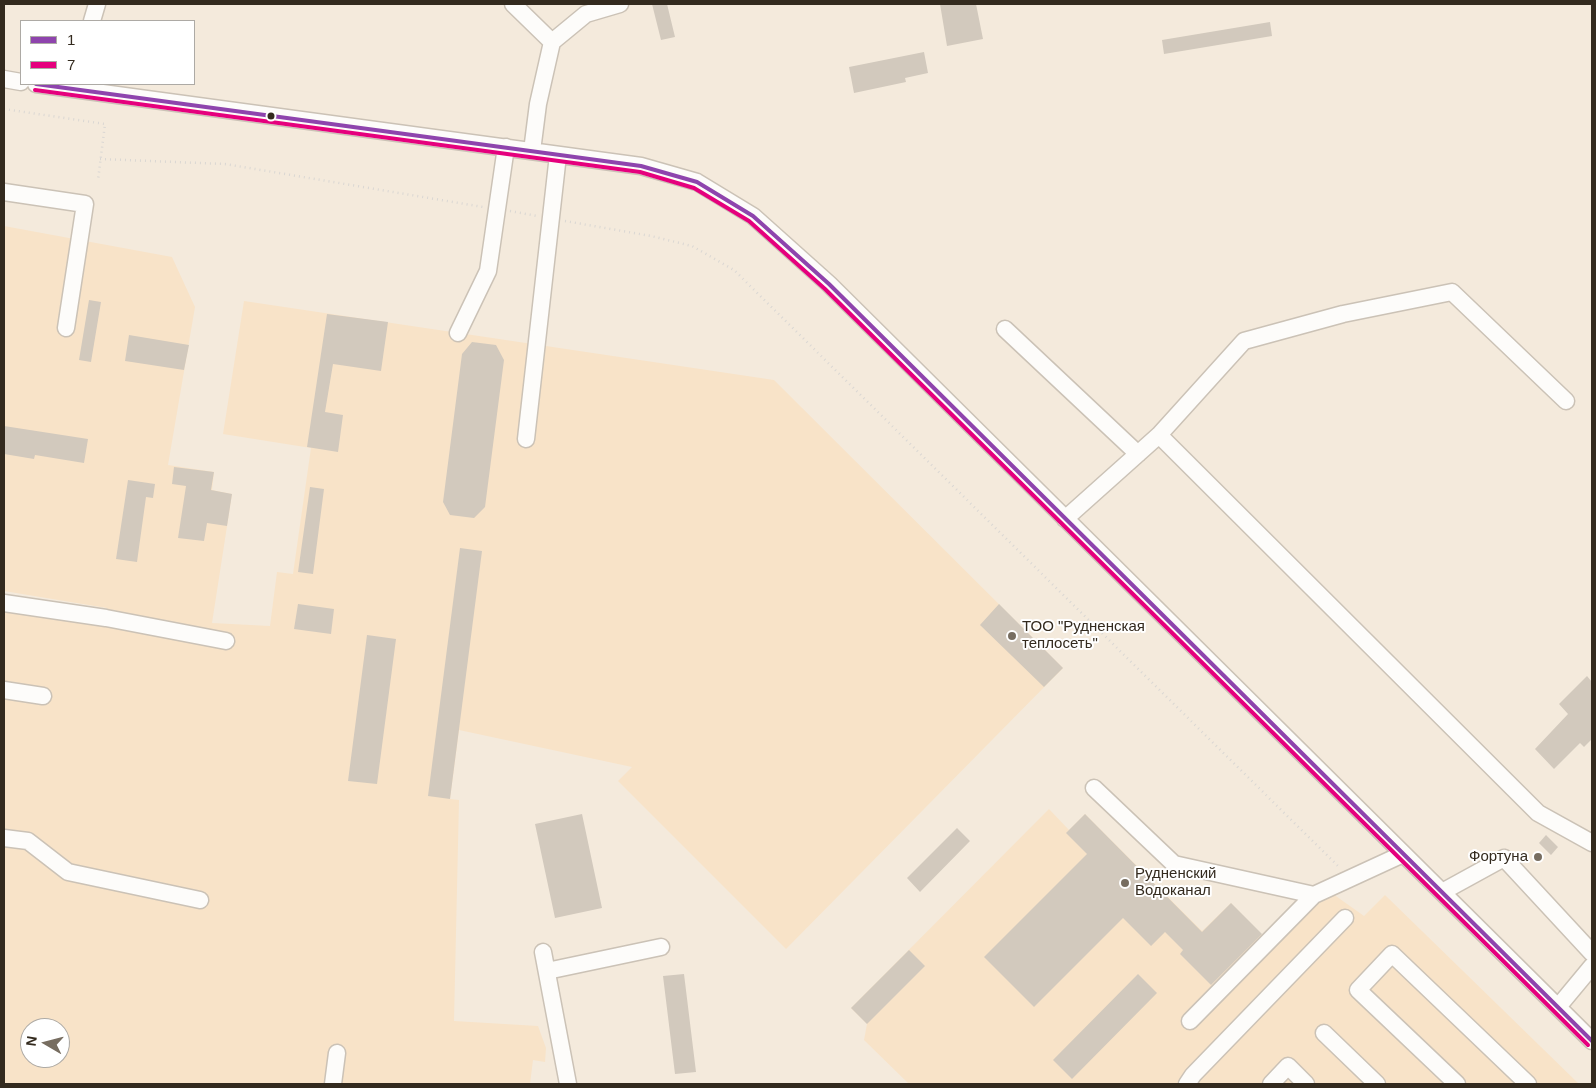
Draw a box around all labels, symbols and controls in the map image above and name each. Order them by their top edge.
legend [20,20,195,85]
text: 1 [67,31,75,48]
text: 7 [67,56,75,73]
unlabelled marker [266,111,276,121]
place label: ТОО "Рудненская теплосеть" [1022,618,1145,653]
marker: ТОО "Рудненская теплосеть" [1006,630,1018,642]
place label: Фортуна [1469,848,1528,866]
marker: Фортуна [1532,851,1544,863]
place label: Рудненский Водоканал [1135,865,1216,900]
marker: Рудненский Водоканал [1119,877,1131,889]
north arrow [20,1018,70,1068]
text: N [23,1035,40,1047]

